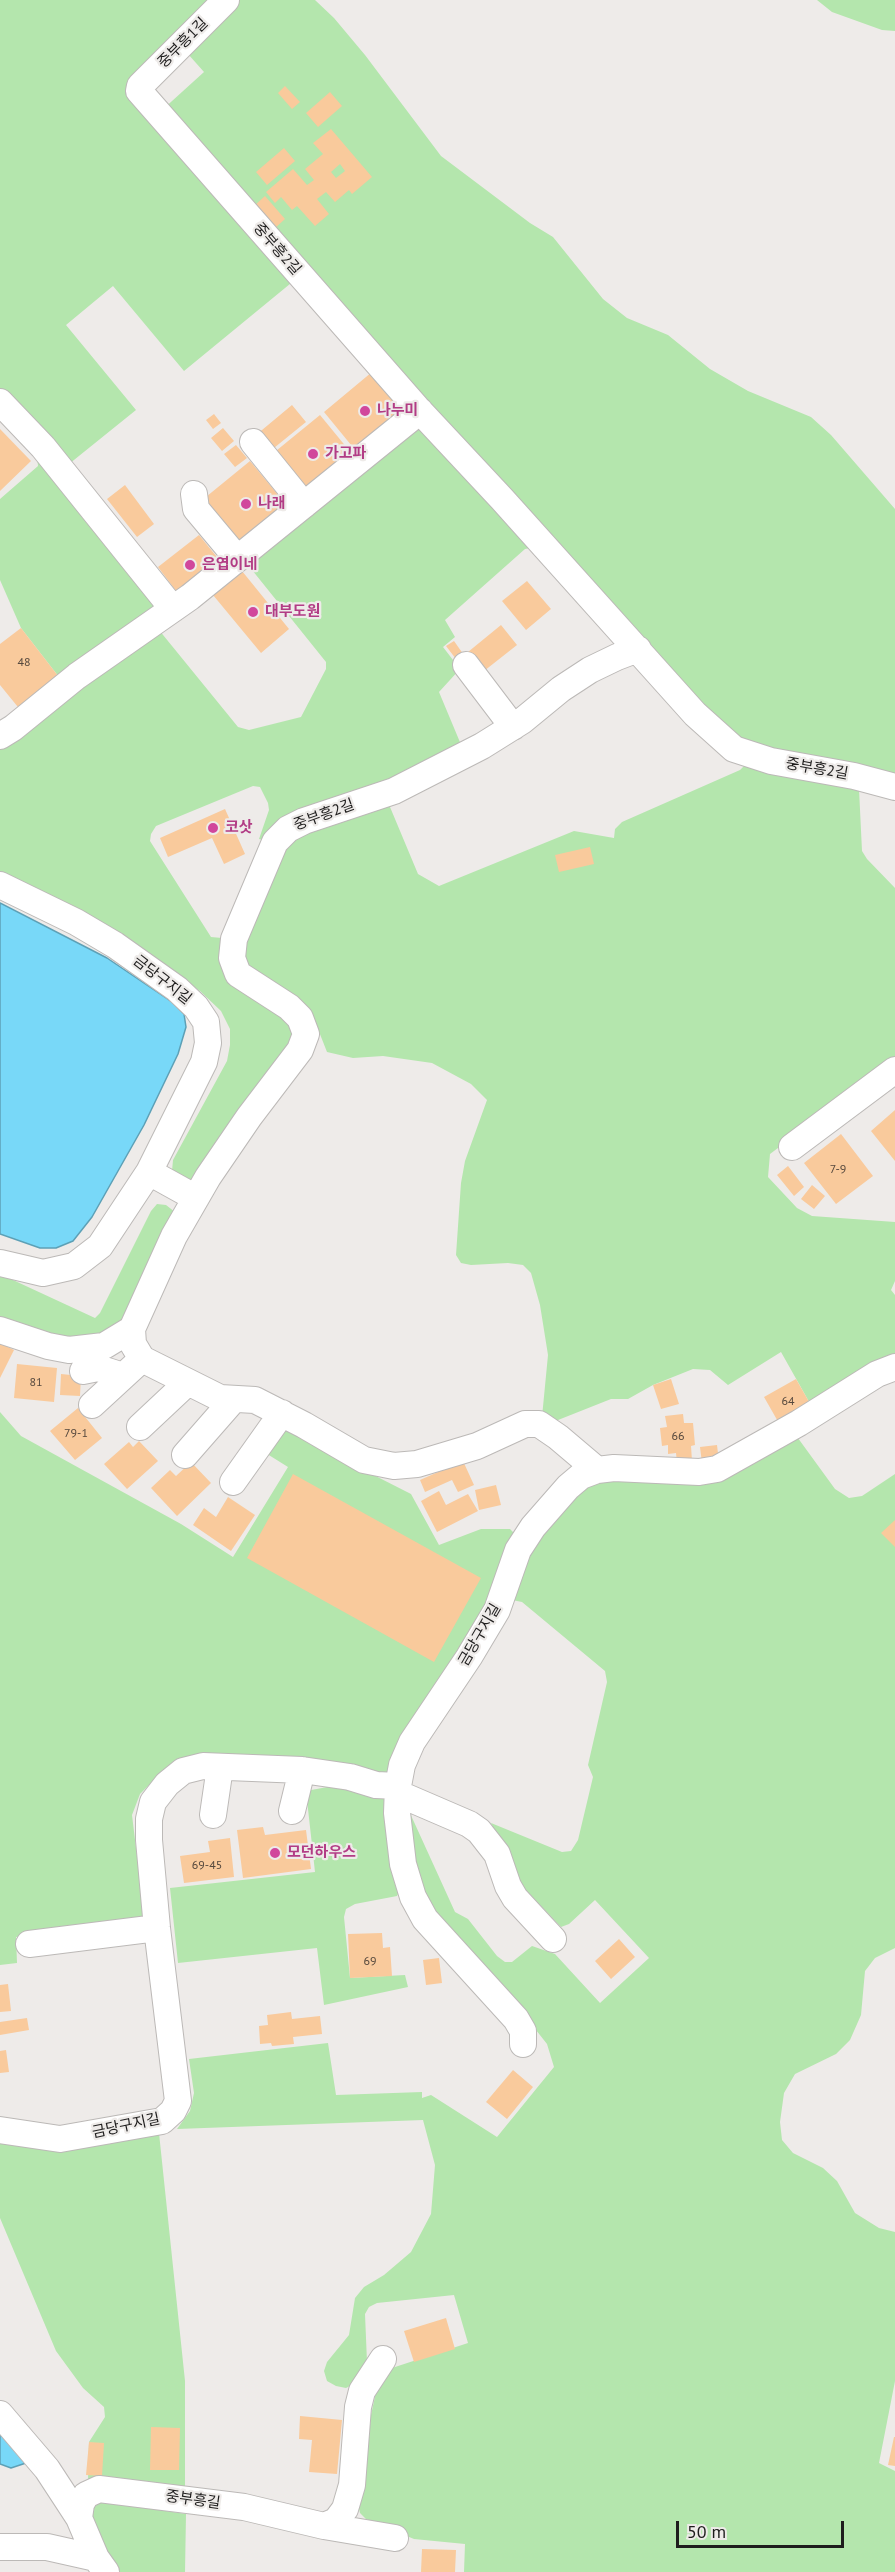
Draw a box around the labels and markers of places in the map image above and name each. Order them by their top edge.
place label: 나누미 [377,402,418,420]
marker: 나누미 [358,404,372,418]
place label: 가고파 [325,445,366,463]
marker: 가고파 [306,447,320,461]
place label: 나래 [258,495,286,513]
marker: 나래 [239,497,253,511]
place label: 은엽이네 [202,556,257,574]
marker: 은엽이네 [183,558,197,572]
place label: 대부도원 [265,603,320,621]
marker: 대부도원 [246,605,260,619]
place label: 코삿 [225,819,253,837]
marker: 코삿 [206,821,220,835]
place label: 모던하우스 [287,1844,356,1862]
marker: 모던하우스 [268,1846,282,1860]

